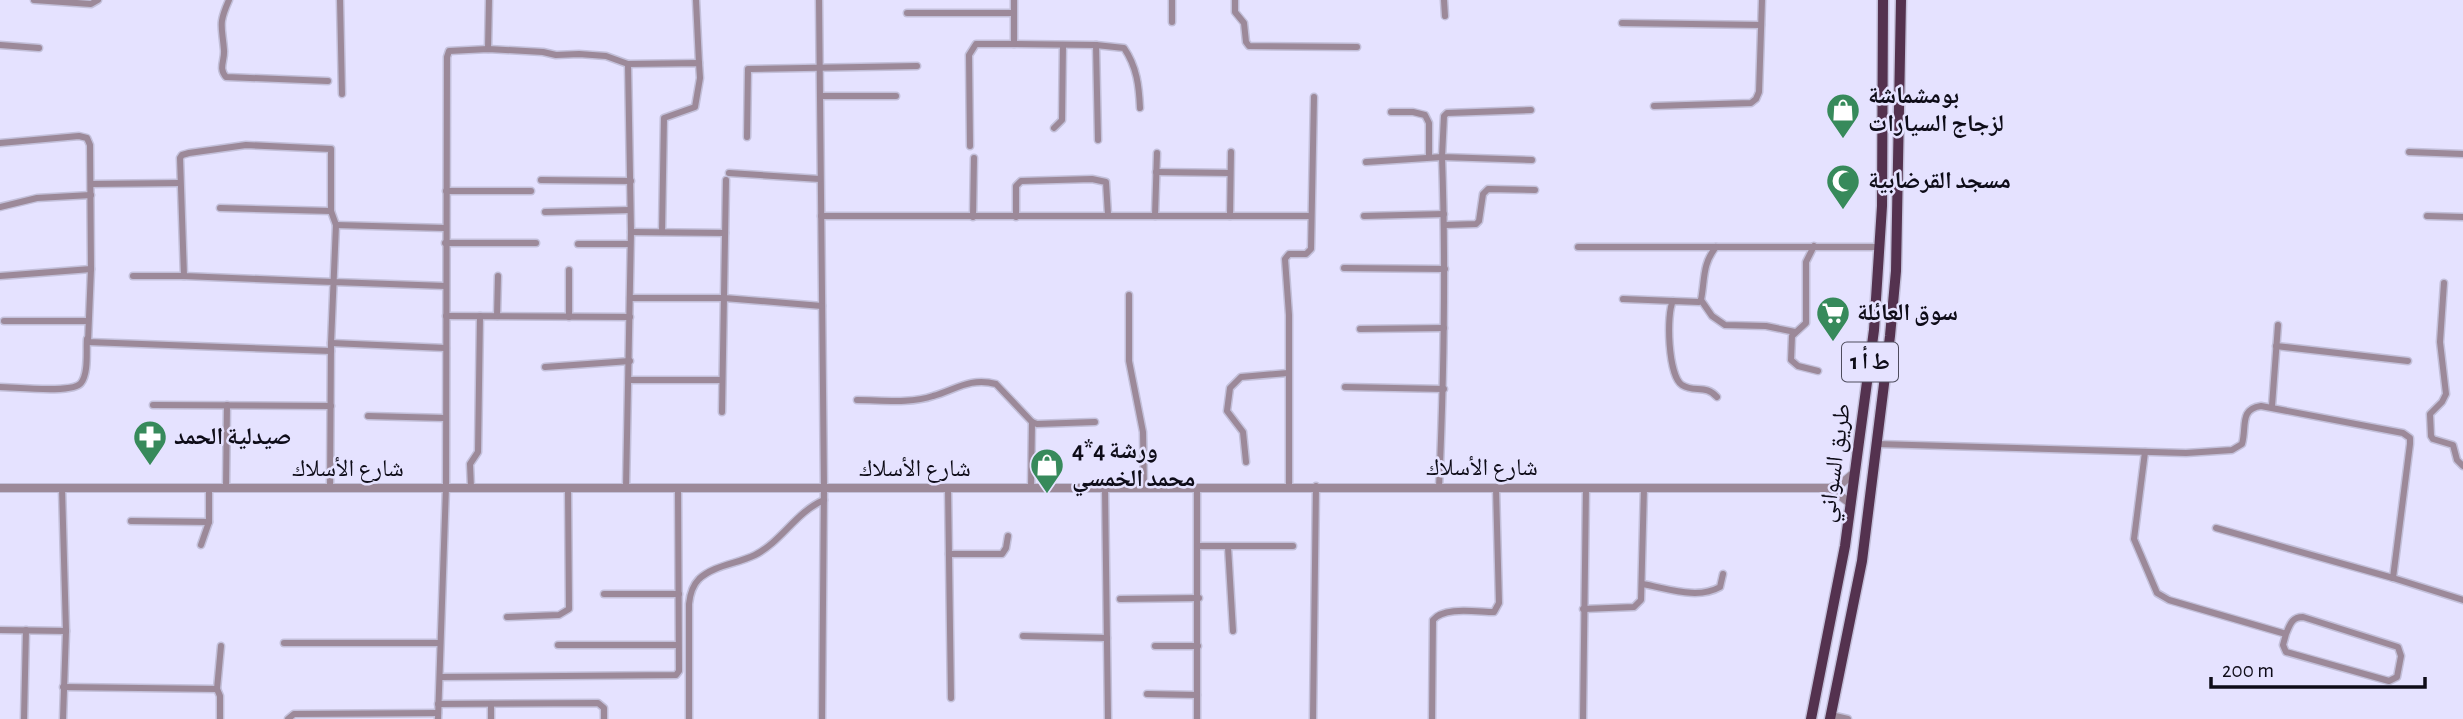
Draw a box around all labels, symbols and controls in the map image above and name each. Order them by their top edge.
place label: بومشماشة لزجاج السيارات [1868,84,2004,138]
shop icon: بومشماشة لزجاج السيارات [1824,91,1862,140]
mosque icon: مسجد القرضابية [1824,162,1862,211]
place label: مسجد القرضابية [1868,169,2011,194]
supermarket icon: سوق العائلة [1814,294,1852,343]
place label: سوق العائلة [1857,301,1958,326]
road number: ط أ 1 [1842,342,1898,382]
street label: طريق السواني [1815,402,1861,525]
pharmacy icon: صيدلية الحمد [131,418,169,467]
place label: صيدلية الحمد [174,425,291,450]
place label: 4*4 ورشة محمد الخمسي [1072,439,1195,497]
shop icon: 4*4 ورشة محمد الخمسي [1028,446,1066,495]
street label: شارع الأسلاك [1426,456,1538,482]
street label: شارع الأسلاك [292,457,404,483]
street label: شارع الأسلاك [859,457,971,483]
scale bar [2211,646,2424,690]
text: 200 m [2222,660,2274,681]

